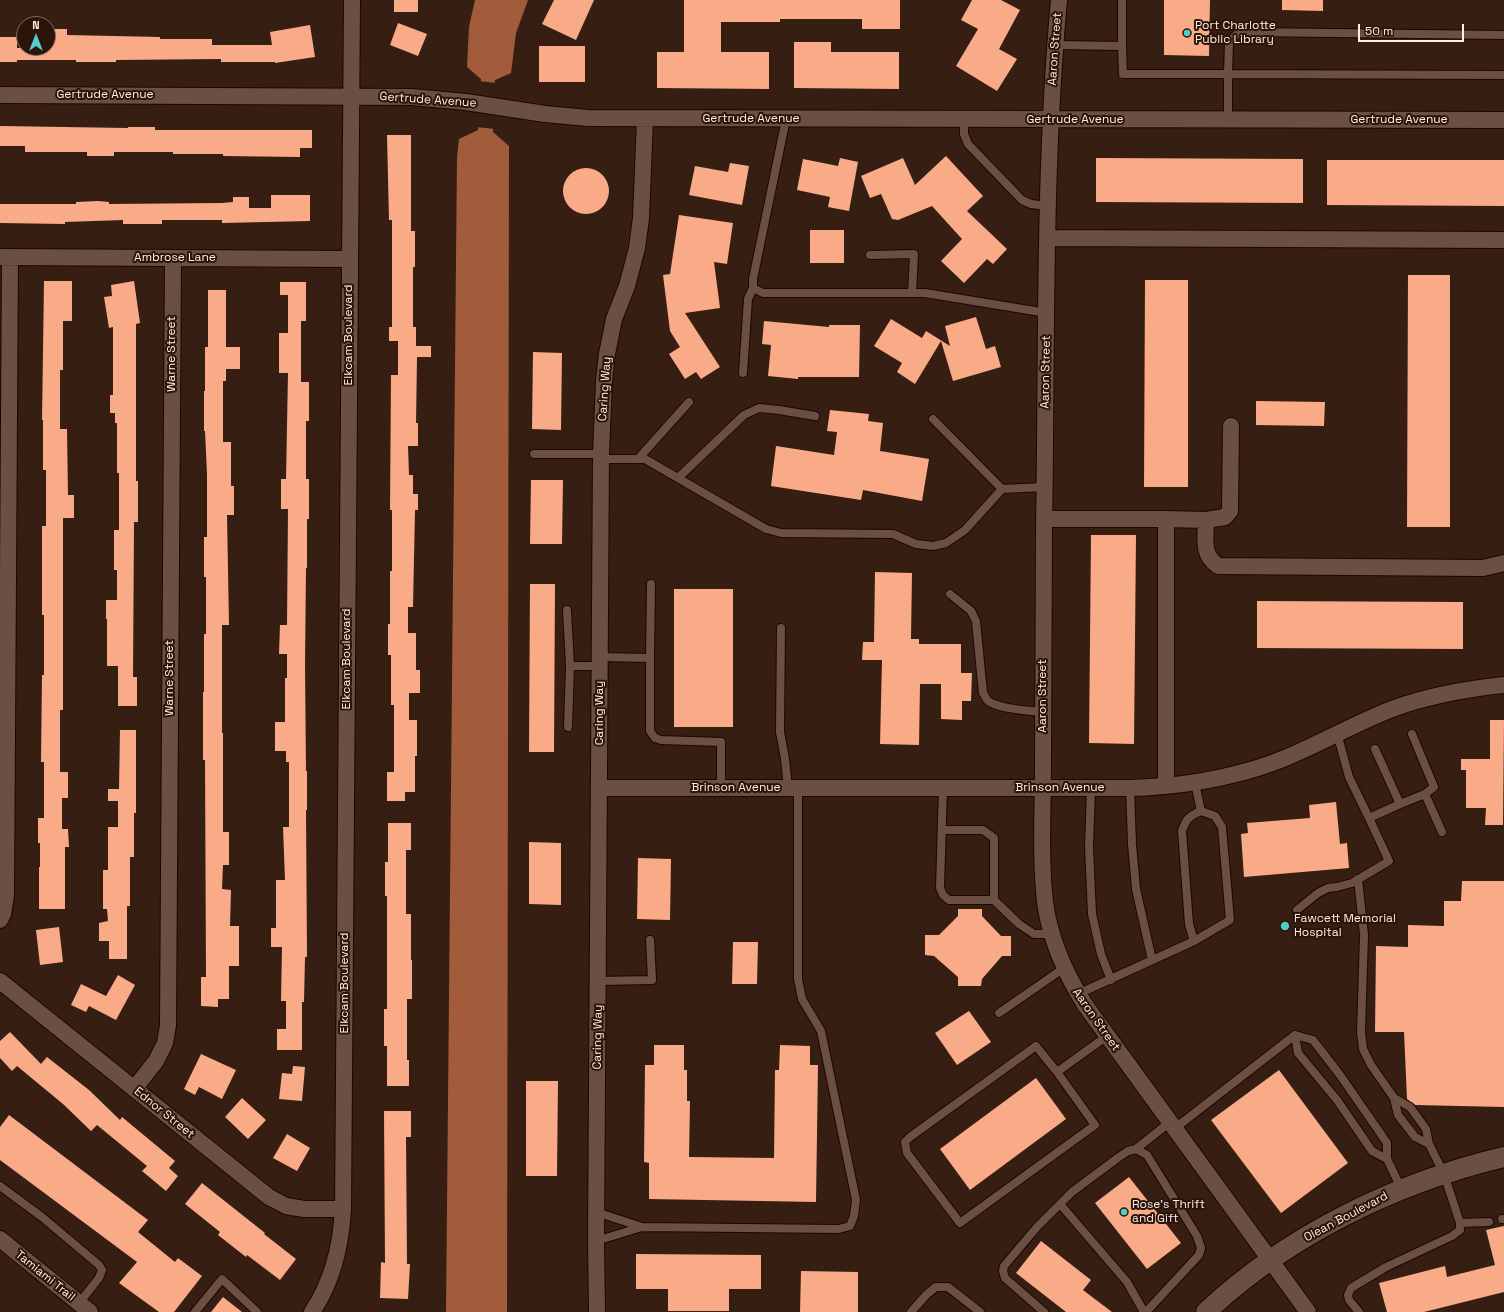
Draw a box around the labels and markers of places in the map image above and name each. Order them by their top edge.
place label: Port Charlotte Public Library [1195,19,1276,47]
marker: Port Charlotte Public Library [1182,28,1192,38]
place label: Fawcett Memorial Hospital [1294,912,1396,940]
marker: Fawcett Memorial Hospital [1279,920,1291,932]
place label: Rose's Thrift and Gift [1132,1198,1205,1226]
marker: Rose's Thrift and Gift [1119,1207,1129,1217]

